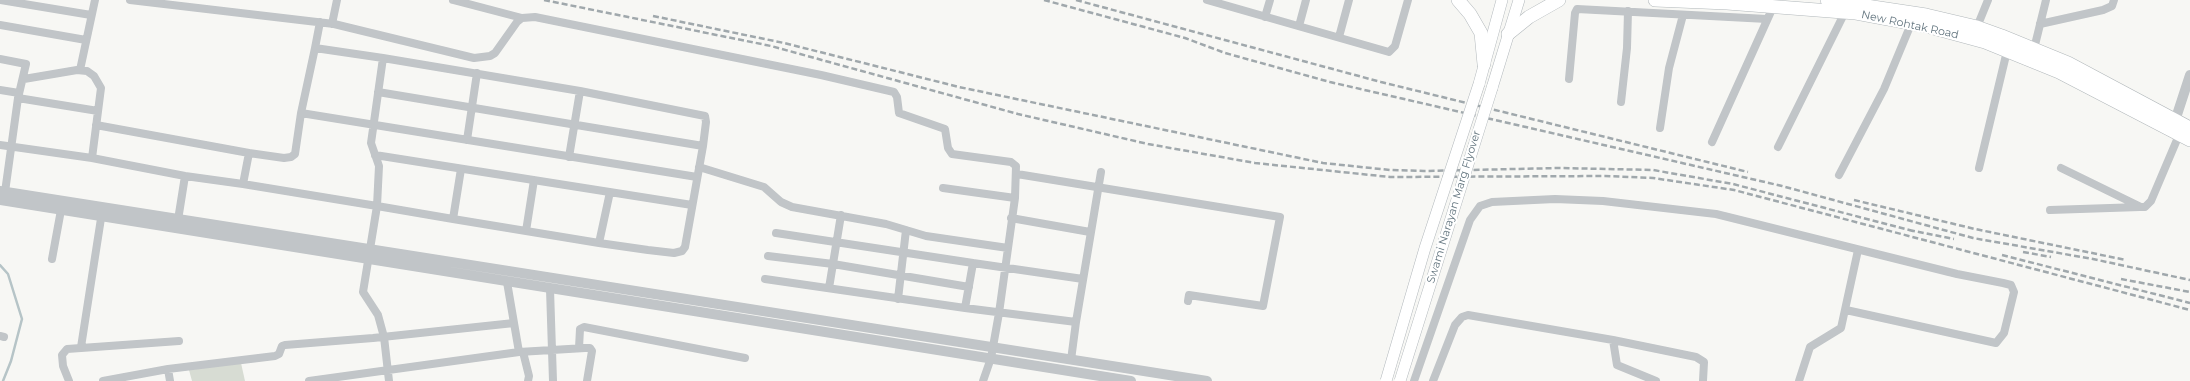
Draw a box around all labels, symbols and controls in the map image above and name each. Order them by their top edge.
street label: New Rohtak Road [1860,8,1960,42]
street label: Swami Narayan Marg Flyover [1424,129,1484,285]

